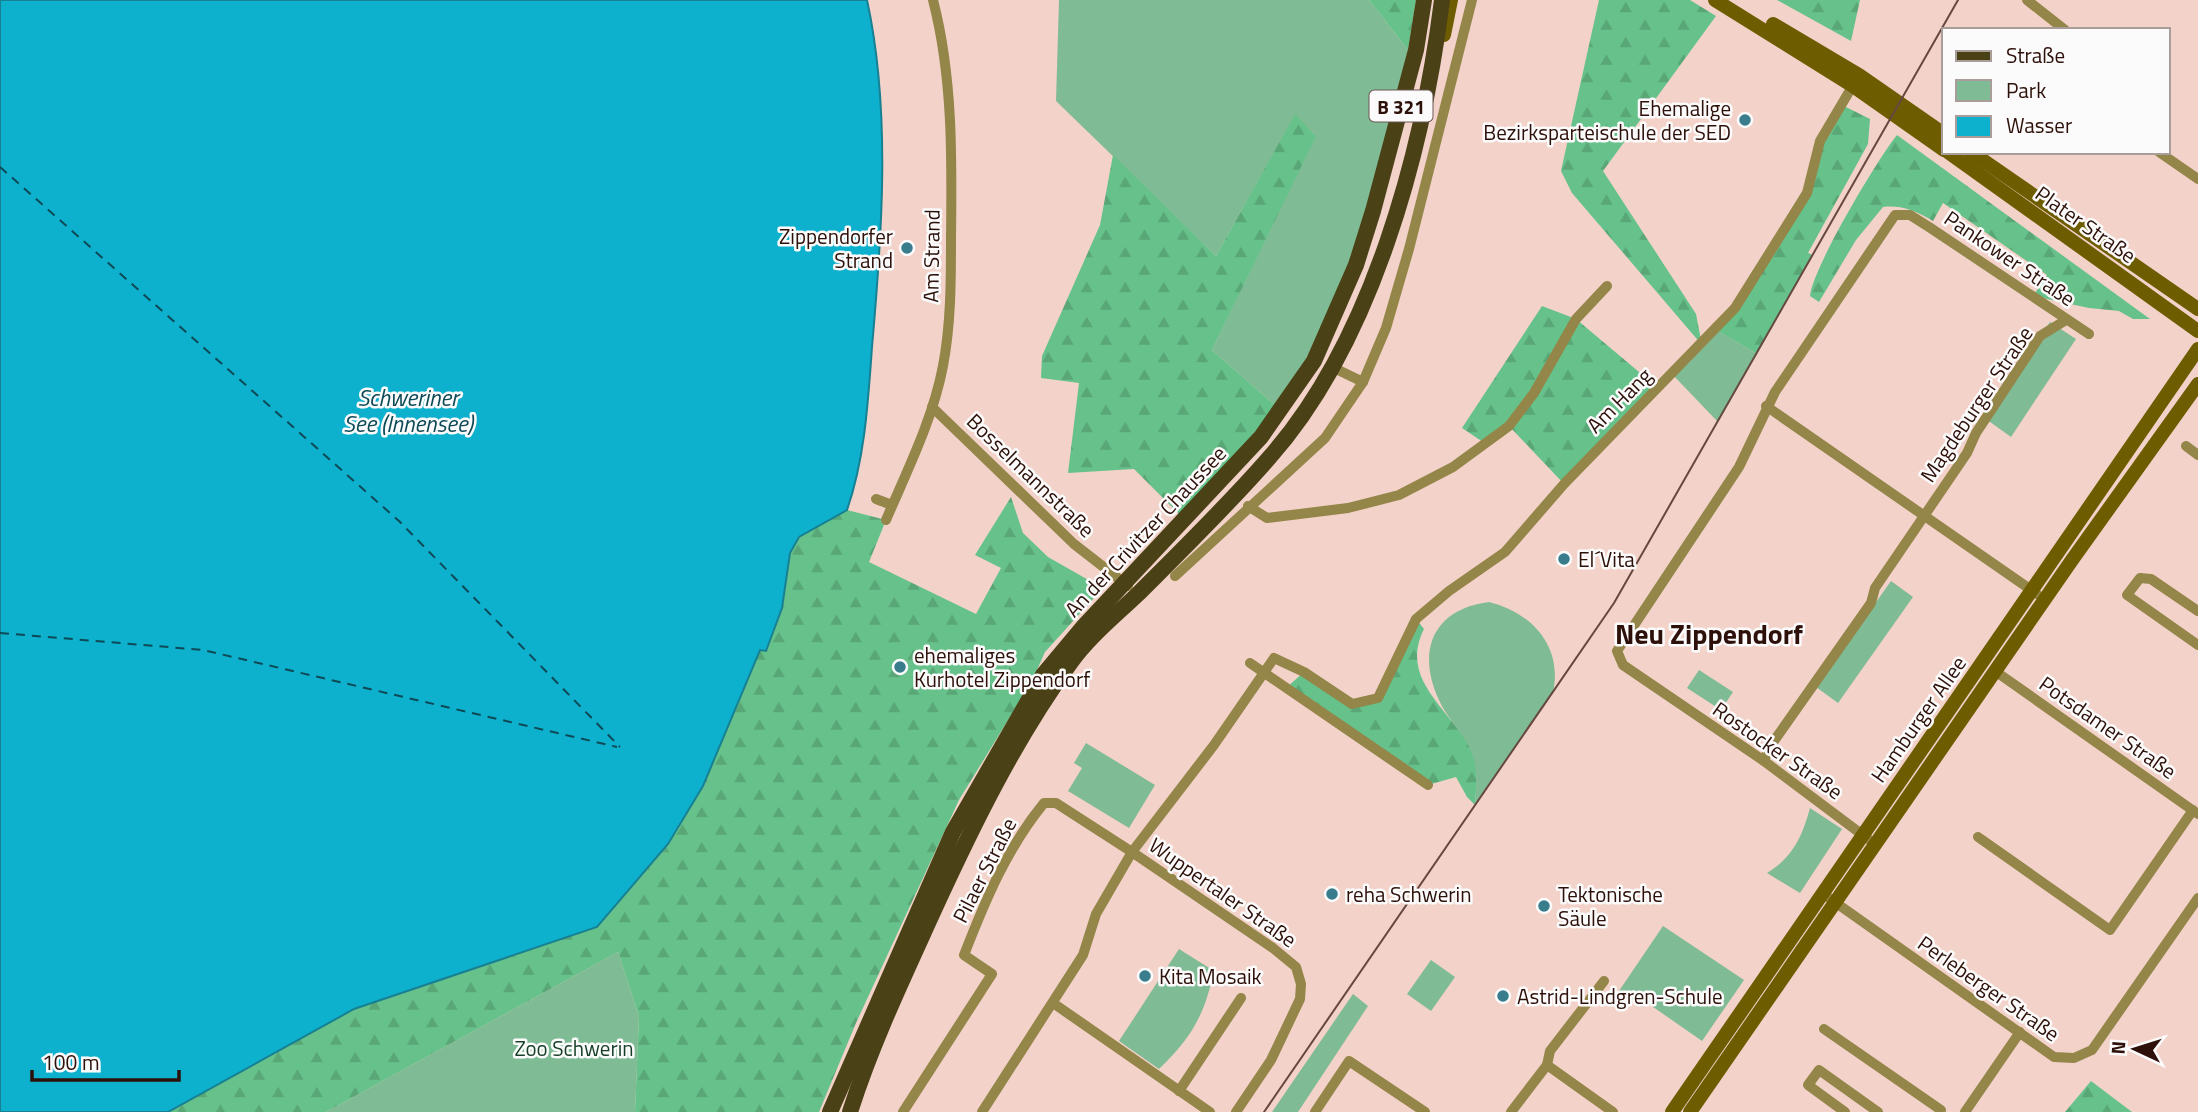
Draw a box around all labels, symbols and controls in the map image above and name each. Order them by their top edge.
legend [1942,28,2170,154]
text: Straße [2006,39,2065,71]
text: Park [2006,74,2046,106]
road number: B 321 [1370,90,1432,122]
place label: Ehemalige Bezirksparteischule der SED [1483,92,1731,148]
text: Wasser [2006,109,2072,141]
marker: Ehemalige Bezirksparteischule der SED [1737,112,1753,128]
street label: Plater Straße [2029,177,2143,271]
street label: Pankower Straße [1938,202,2082,314]
street label: Am Strand [914,209,948,303]
place label: Zippendorfer Strand [779,220,893,276]
marker: Zippendorfer Strand [899,240,915,256]
street label: Magdeburger Straße [1912,319,2040,489]
street label: Am Hang [1579,360,1659,440]
water label: Schweriner See (Innensee) [343,380,474,441]
street label: Bosselmannstraße [960,405,1102,545]
street label: An der Crivitzer Chaussee [1057,438,1233,624]
place label: El´Vita [1578,543,1635,575]
marker: El´Vita [1556,551,1572,567]
district label: Neu Zippendorf [1615,612,1803,655]
place label: ehemaliges Kurhotel Zippendorf [914,639,1090,695]
street label: Hamburger Allee [1862,649,1974,789]
marker: ehemaliges Kurhotel Zippendorf [892,659,908,675]
street label: Potsdamer Straße [2033,668,2183,786]
street label: Rostocker Straße [1706,693,1850,807]
street label: Pilaer Straße [944,812,1024,928]
street label: Wuppertaler Straße [1143,829,1303,955]
place label: reha Schwerin [1346,878,1471,910]
place label: Tektonische Säule [1558,878,1663,934]
marker: reha Schwerin [1324,886,1340,902]
marker: Tektonische Säule [1536,898,1552,914]
street label: Perleberger Straße [1912,927,2066,1049]
place label: Kita Mosaik [1159,960,1262,992]
marker: Kita Mosaik [1137,968,1153,984]
place label: Astrid-Lindgren-Schule [1517,980,1723,1012]
marker: Astrid-Lindgren-Schule [1495,988,1511,1004]
north arrow [2100,1014,2170,1084]
park label: Zoo Schwerin [514,1032,634,1064]
scale bar [32,1038,178,1082]
text: N [2103,1040,2132,1055]
text: 100 m [42,1046,99,1078]

